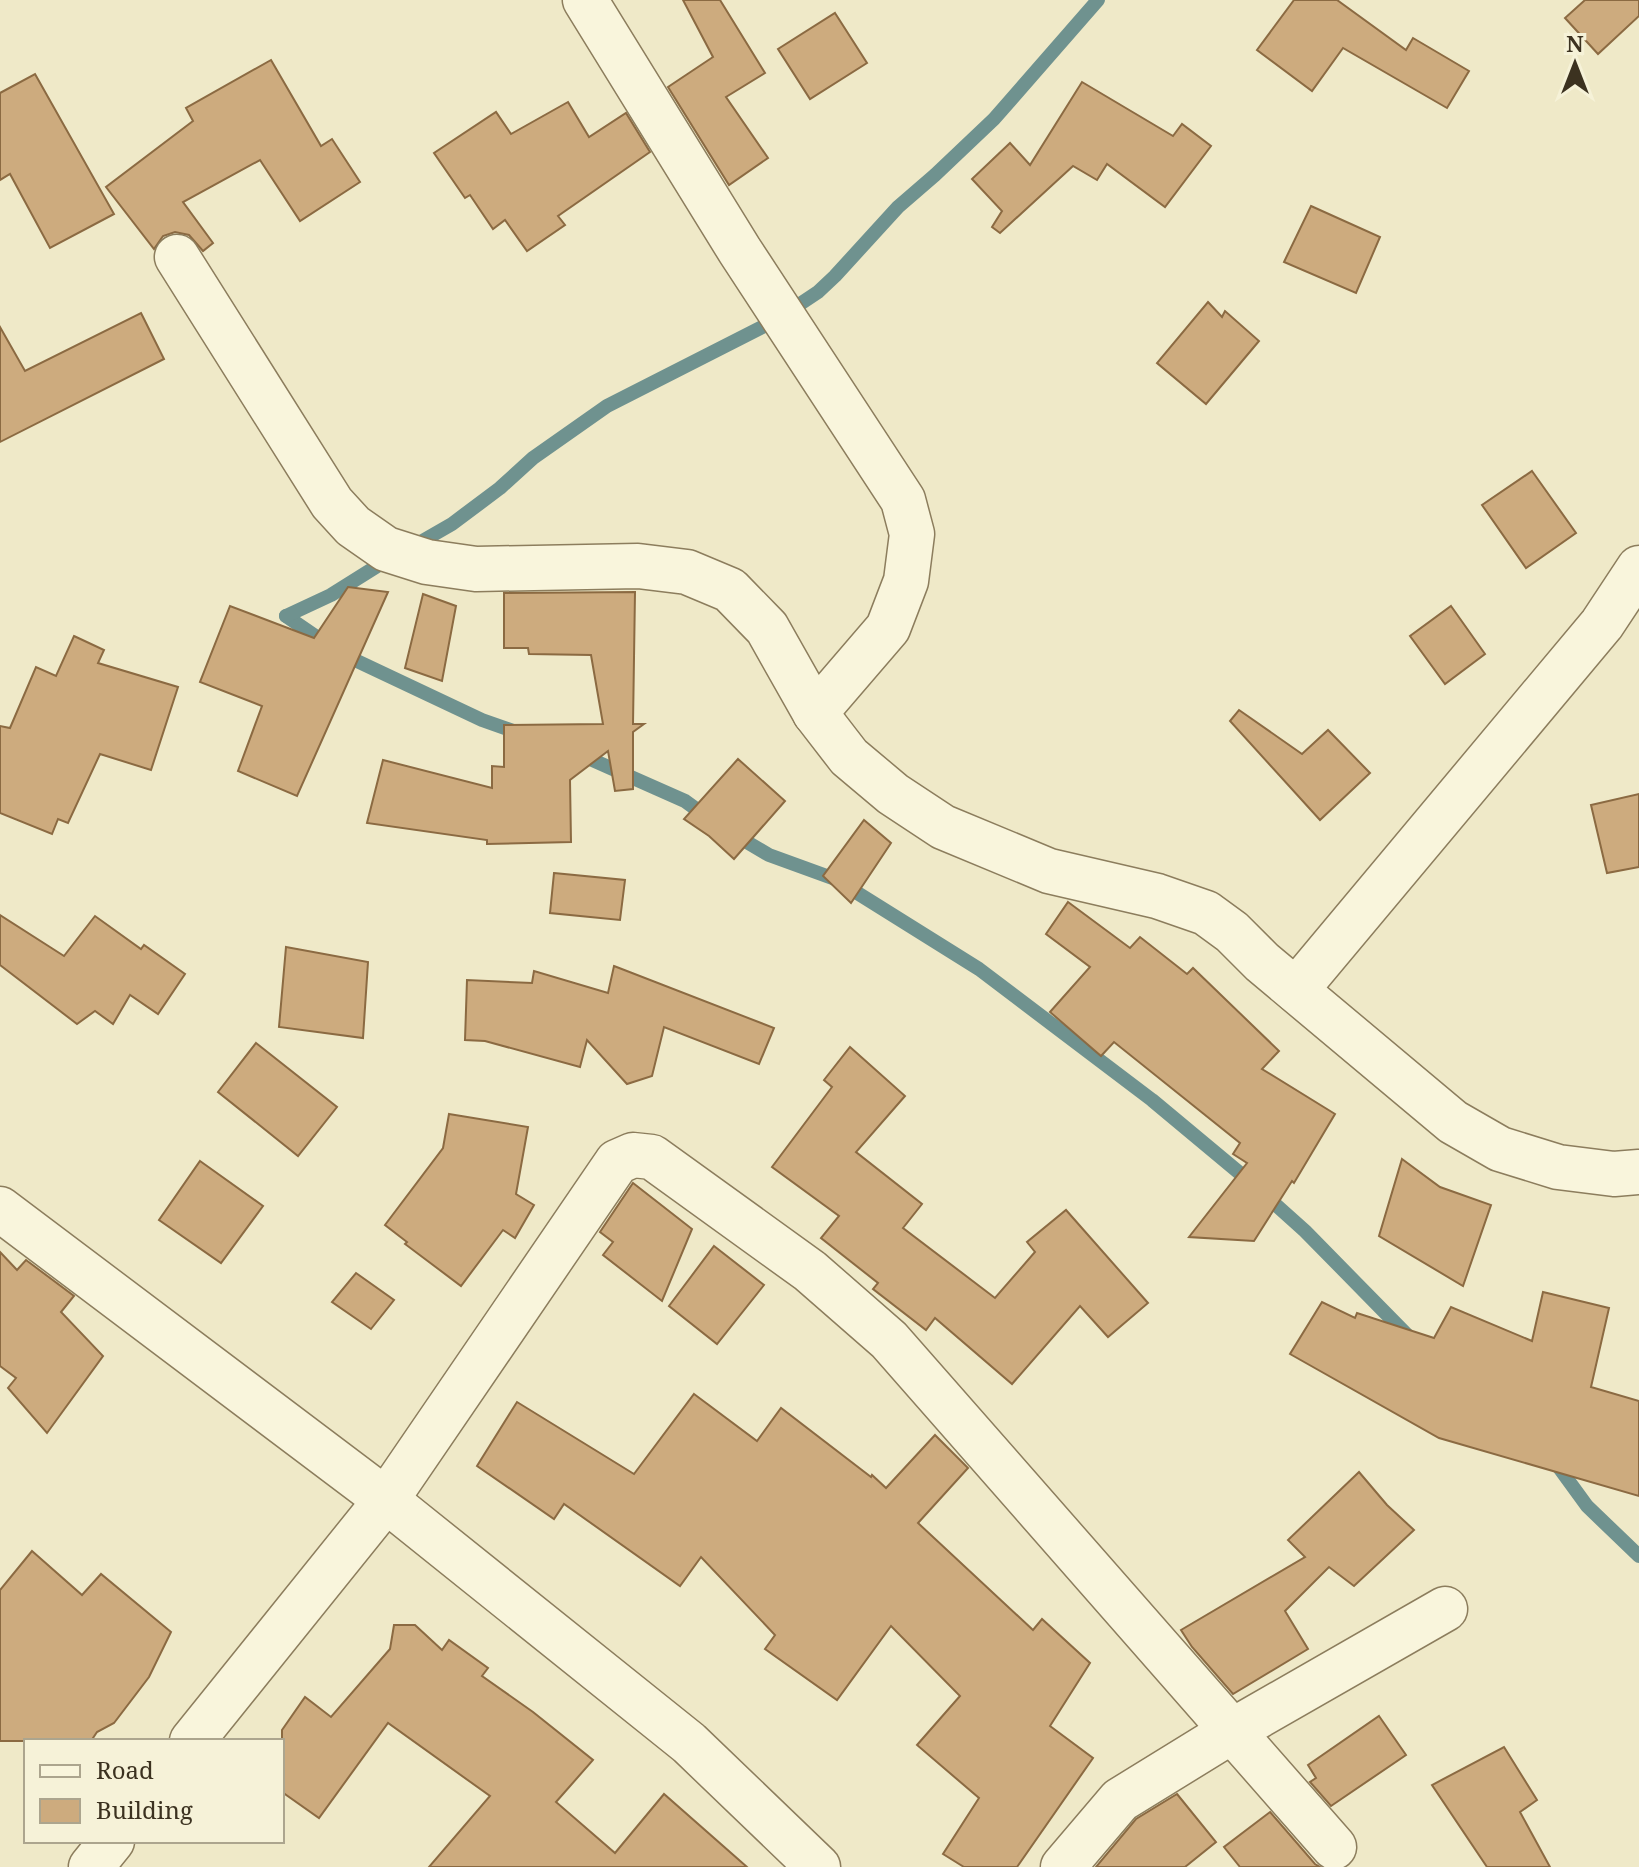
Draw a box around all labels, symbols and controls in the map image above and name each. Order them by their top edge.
north arrow [1535,24,1615,104]
text: N [1566,28,1584,58]
legend [24,1739,284,1843]
text: Road [96,1753,154,1786]
text: Building [96,1793,193,1826]

